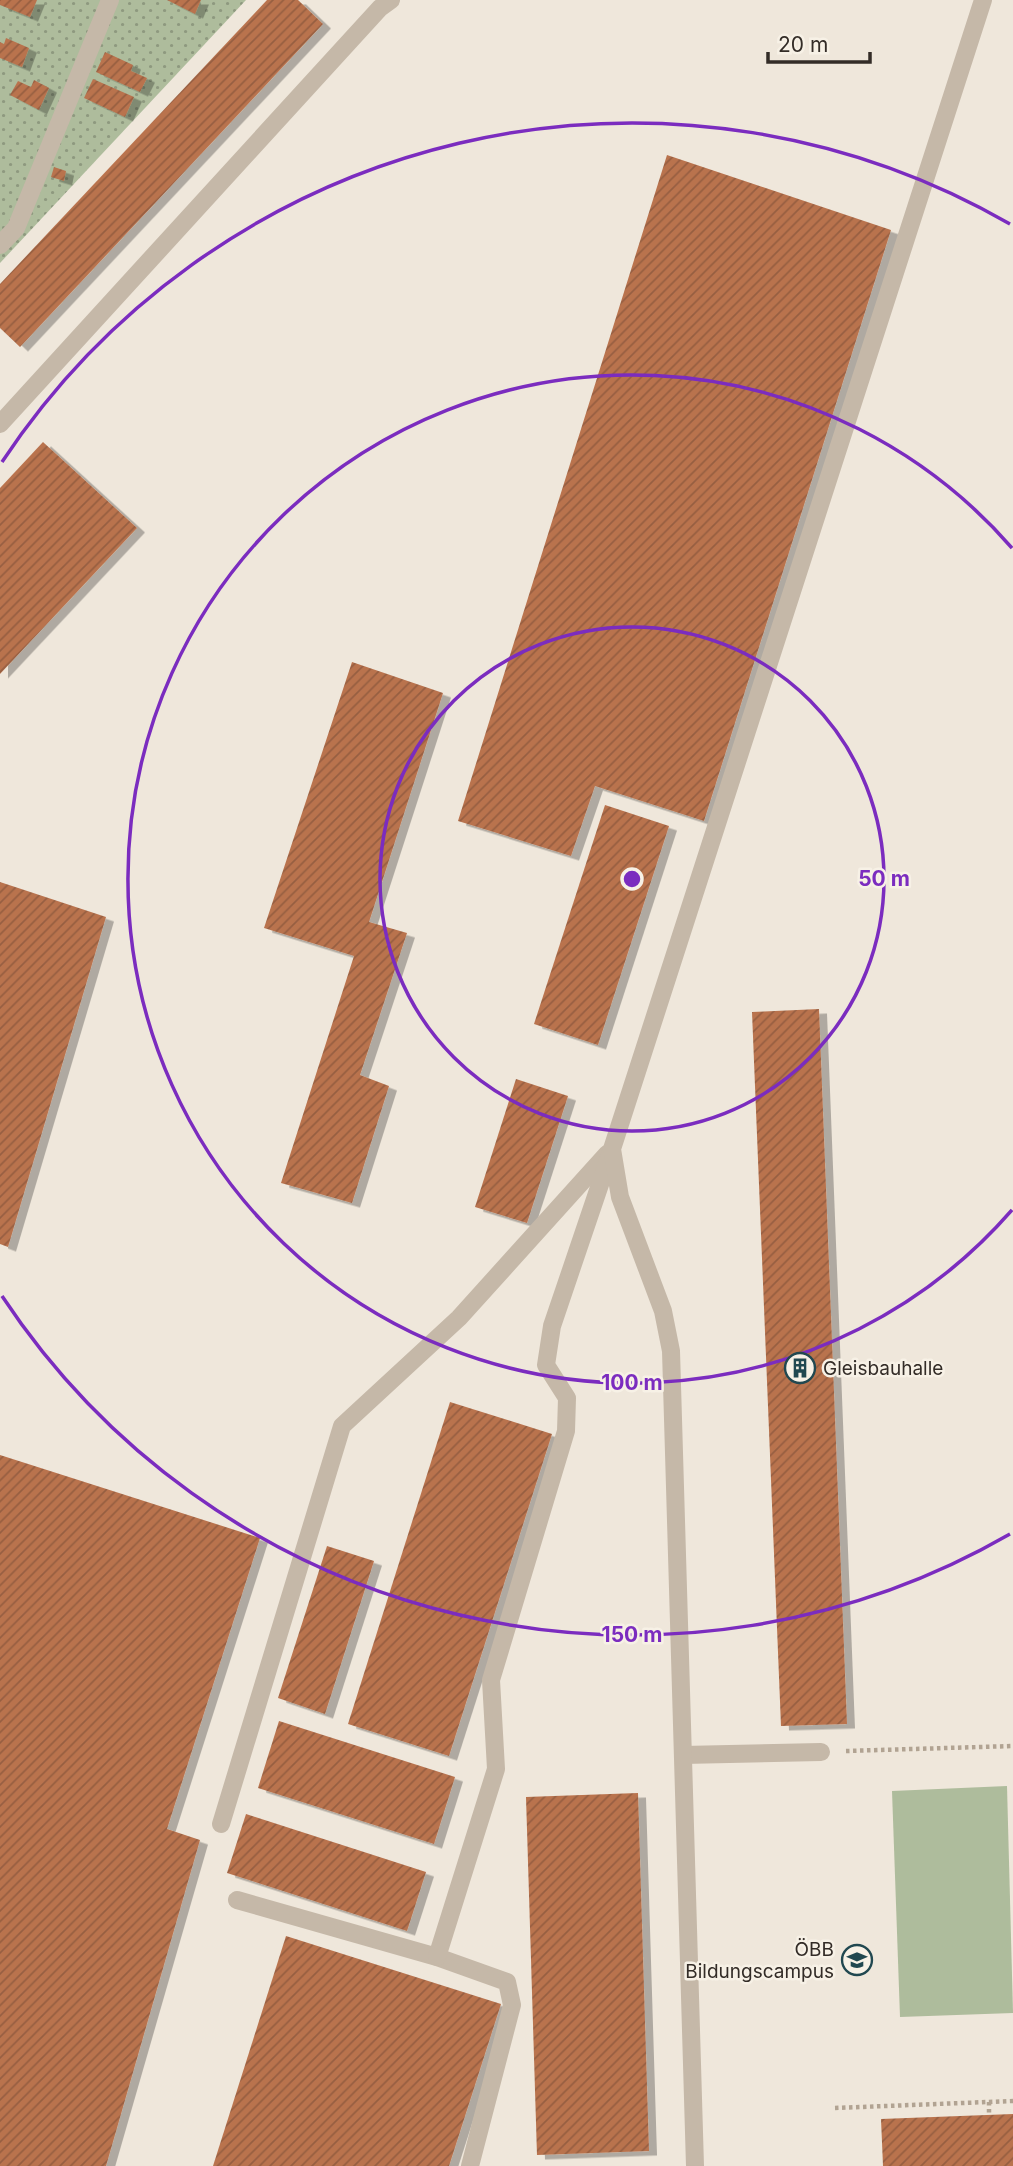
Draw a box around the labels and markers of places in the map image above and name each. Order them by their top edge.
centre of rings [620,867,644,891]
building icon: Gleisbauhalle [783,1351,817,1385]
place label: Gleisbauhalle [823,1357,943,1380]
place label: ÖBB Bildungscampus [685,1938,834,1983]
school or university icon: ÖBB Bildungscampus [840,1943,874,1977]

